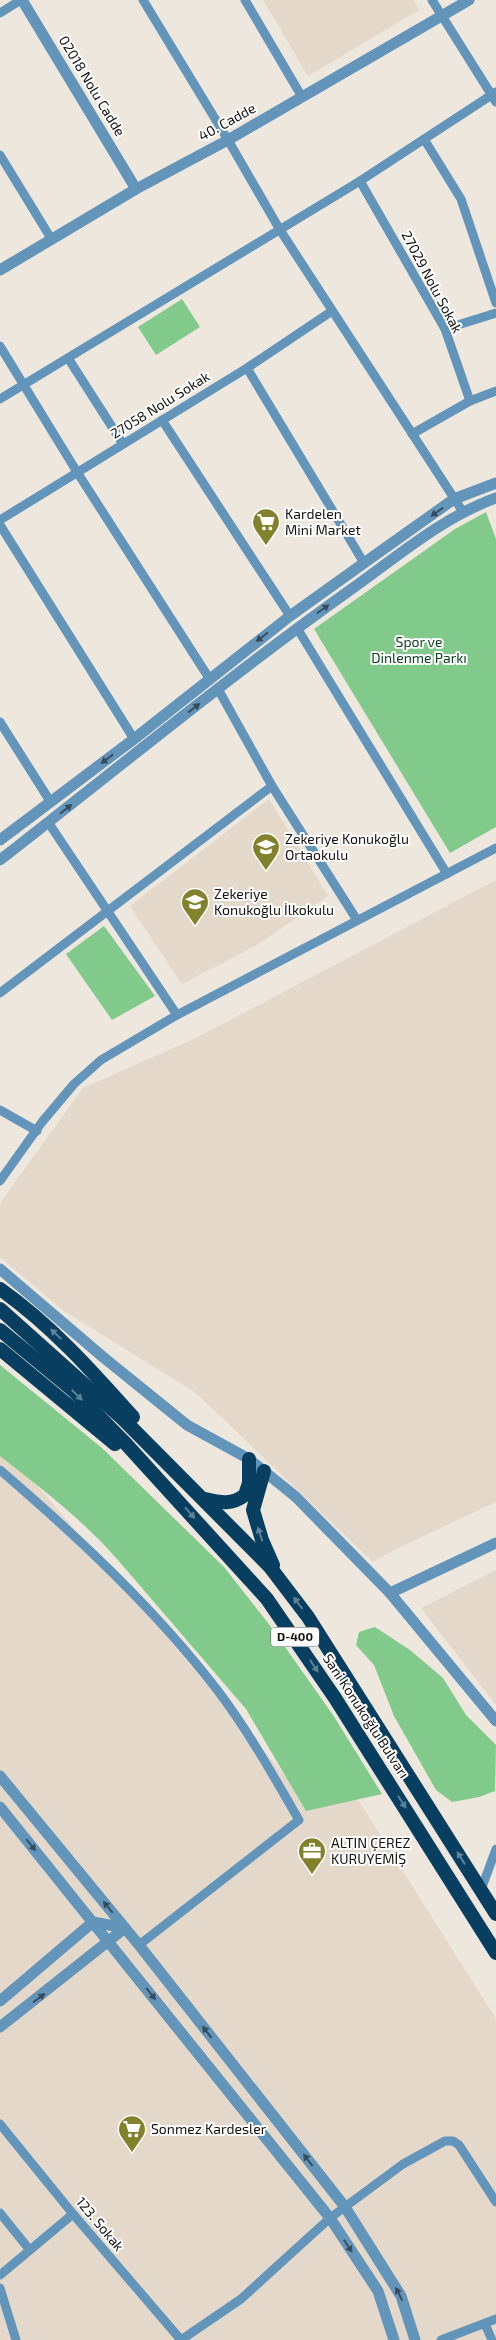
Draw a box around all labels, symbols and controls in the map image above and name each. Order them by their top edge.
street label: 02018 Nolu Cadde [56,32,129,139]
street label: 40. Cadde [195,99,258,144]
street label: 27029 Nolu Sokak [398,228,467,336]
street label: 27058 Nolu Sokak [107,367,212,442]
place label: Kardelen Mini Market [285,505,361,538]
supermarket icon: Kardelen Mini Market [251,507,281,546]
one-way arrow [430,507,444,517]
one-way arrow [316,604,329,615]
one-way arrow [256,632,269,643]
park label: Spor ve Dinlenme Parkı [371,633,467,666]
one-way arrow [187,703,200,714]
one-way arrow [100,754,114,764]
one-way arrow [59,803,72,814]
place label: Zekeriye Konukoğlu Ortaokulu [285,830,409,863]
school or university icon: Zekeriye Konukoğlu Ortaokulu [251,832,281,871]
place label: Zekeriye Konukoğlu İlkokulu [214,885,334,918]
school or university icon: Zekeriye Konukoğlu İlkokulu [180,887,210,926]
one-way arrow [50,1328,62,1340]
one-way arrow [71,1389,83,1401]
one-way arrow [184,1506,196,1518]
one-way arrow [256,1527,264,1542]
one-way arrow [293,1596,303,1610]
road number: D-400 [271,1628,319,1646]
street label: Sani Konukoğlu Bulvarı [320,1650,413,1781]
one-way arrow [309,1659,319,1672]
one-way arrow [397,1796,407,1809]
place label: ALTIN ÇEREZ KURUYEMİŞ [331,1834,411,1868]
office icon: ALTIN ÇEREZ KURUYEMİŞ [297,1836,327,1875]
one-way arrow [25,1838,36,1851]
one-way arrow [456,1851,465,1865]
one-way arrow [102,1901,113,1914]
one-way arrow [145,1987,156,2000]
one-way arrow [32,1992,45,2003]
one-way arrow [202,2026,213,2039]
supermarket icon: Sonmez Kardesler [117,2114,147,2153]
place label: Sonmez Kardesler [151,2120,267,2137]
one-way arrow [302,2154,313,2167]
street label: 123. Sokak [73,2193,128,2254]
one-way arrow [343,2239,353,2252]
one-way arrow [394,2287,402,2301]

